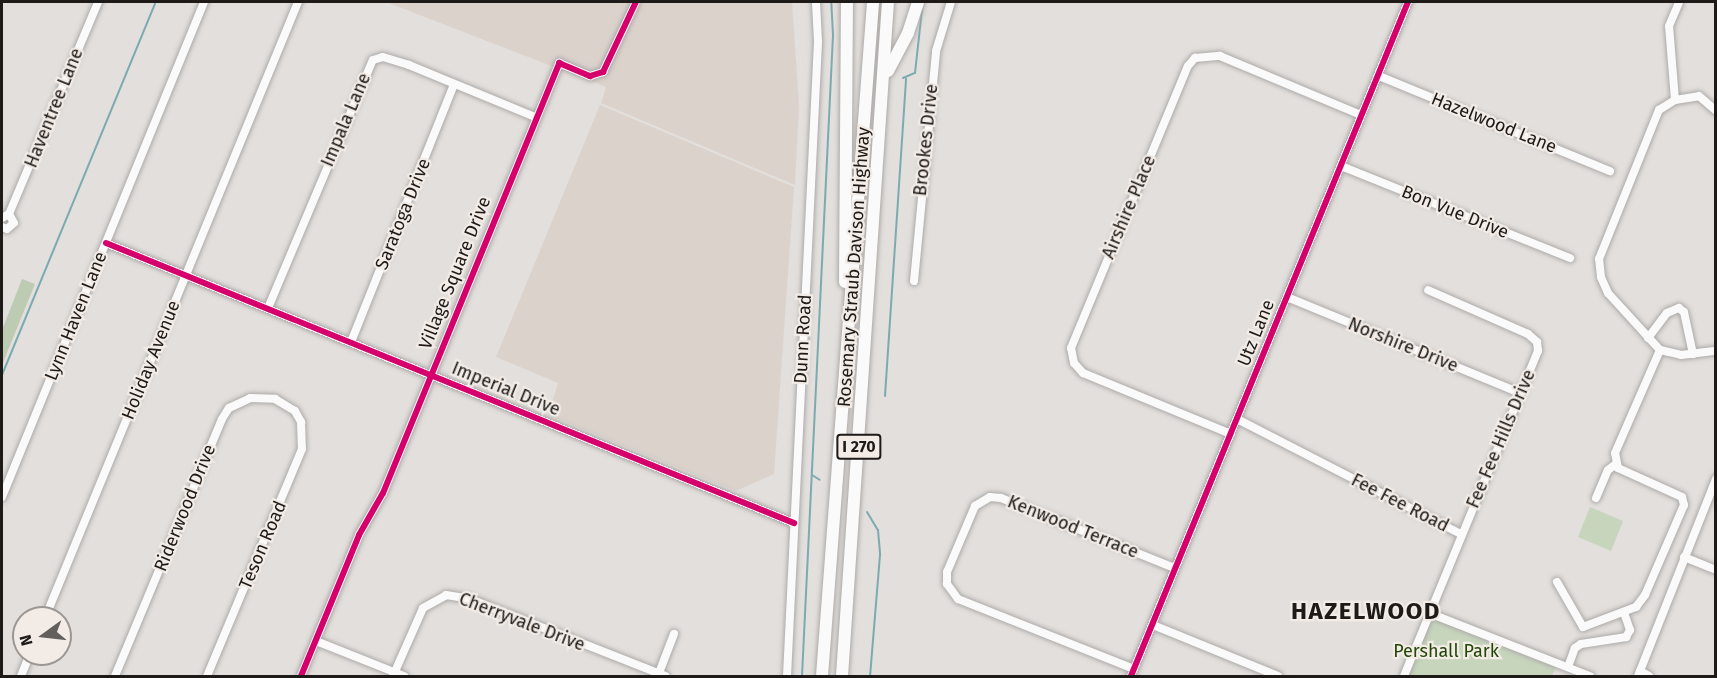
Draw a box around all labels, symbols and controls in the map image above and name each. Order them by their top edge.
street label: Haventree Lane [20,45,88,171]
street label: Impala Lane [317,70,375,170]
street label: Brookes Drive [909,83,943,197]
street label: Hazelwood Lane [1428,88,1560,158]
street label: Rosemary Straub Davison Highway [833,126,875,408]
street label: Airshire Place [1097,152,1161,262]
street label: Saratoga Drive [371,155,435,273]
street label: Bon Vue Drive [1398,181,1512,243]
street label: Village Square Drive [414,193,496,353]
street label: Lynn Haven Lane [40,248,112,384]
street label: Dunn Road [790,294,816,384]
street label: Holiday Avenue [117,297,185,423]
street label: Utz Lane [1233,297,1279,369]
street label: Norshire Drive [1345,313,1461,377]
street label: Imperial Drive [449,357,563,421]
street label: Fee Fee Hills Drive [1462,366,1540,512]
road number: I 270 [835,434,883,460]
street label: Riderwood Drive [150,441,220,575]
street label: Fee Fee Road [1348,469,1452,537]
street label: Kenwood Terrace [1004,491,1142,563]
street label: Teson Road [235,498,291,592]
street label: Cherryvale Drive [456,588,588,656]
district label: HAZELWOOD [1291,598,1441,626]
north arrow [12,606,72,666]
text: N [16,633,37,648]
park label: Pershall Park [1393,640,1499,662]

